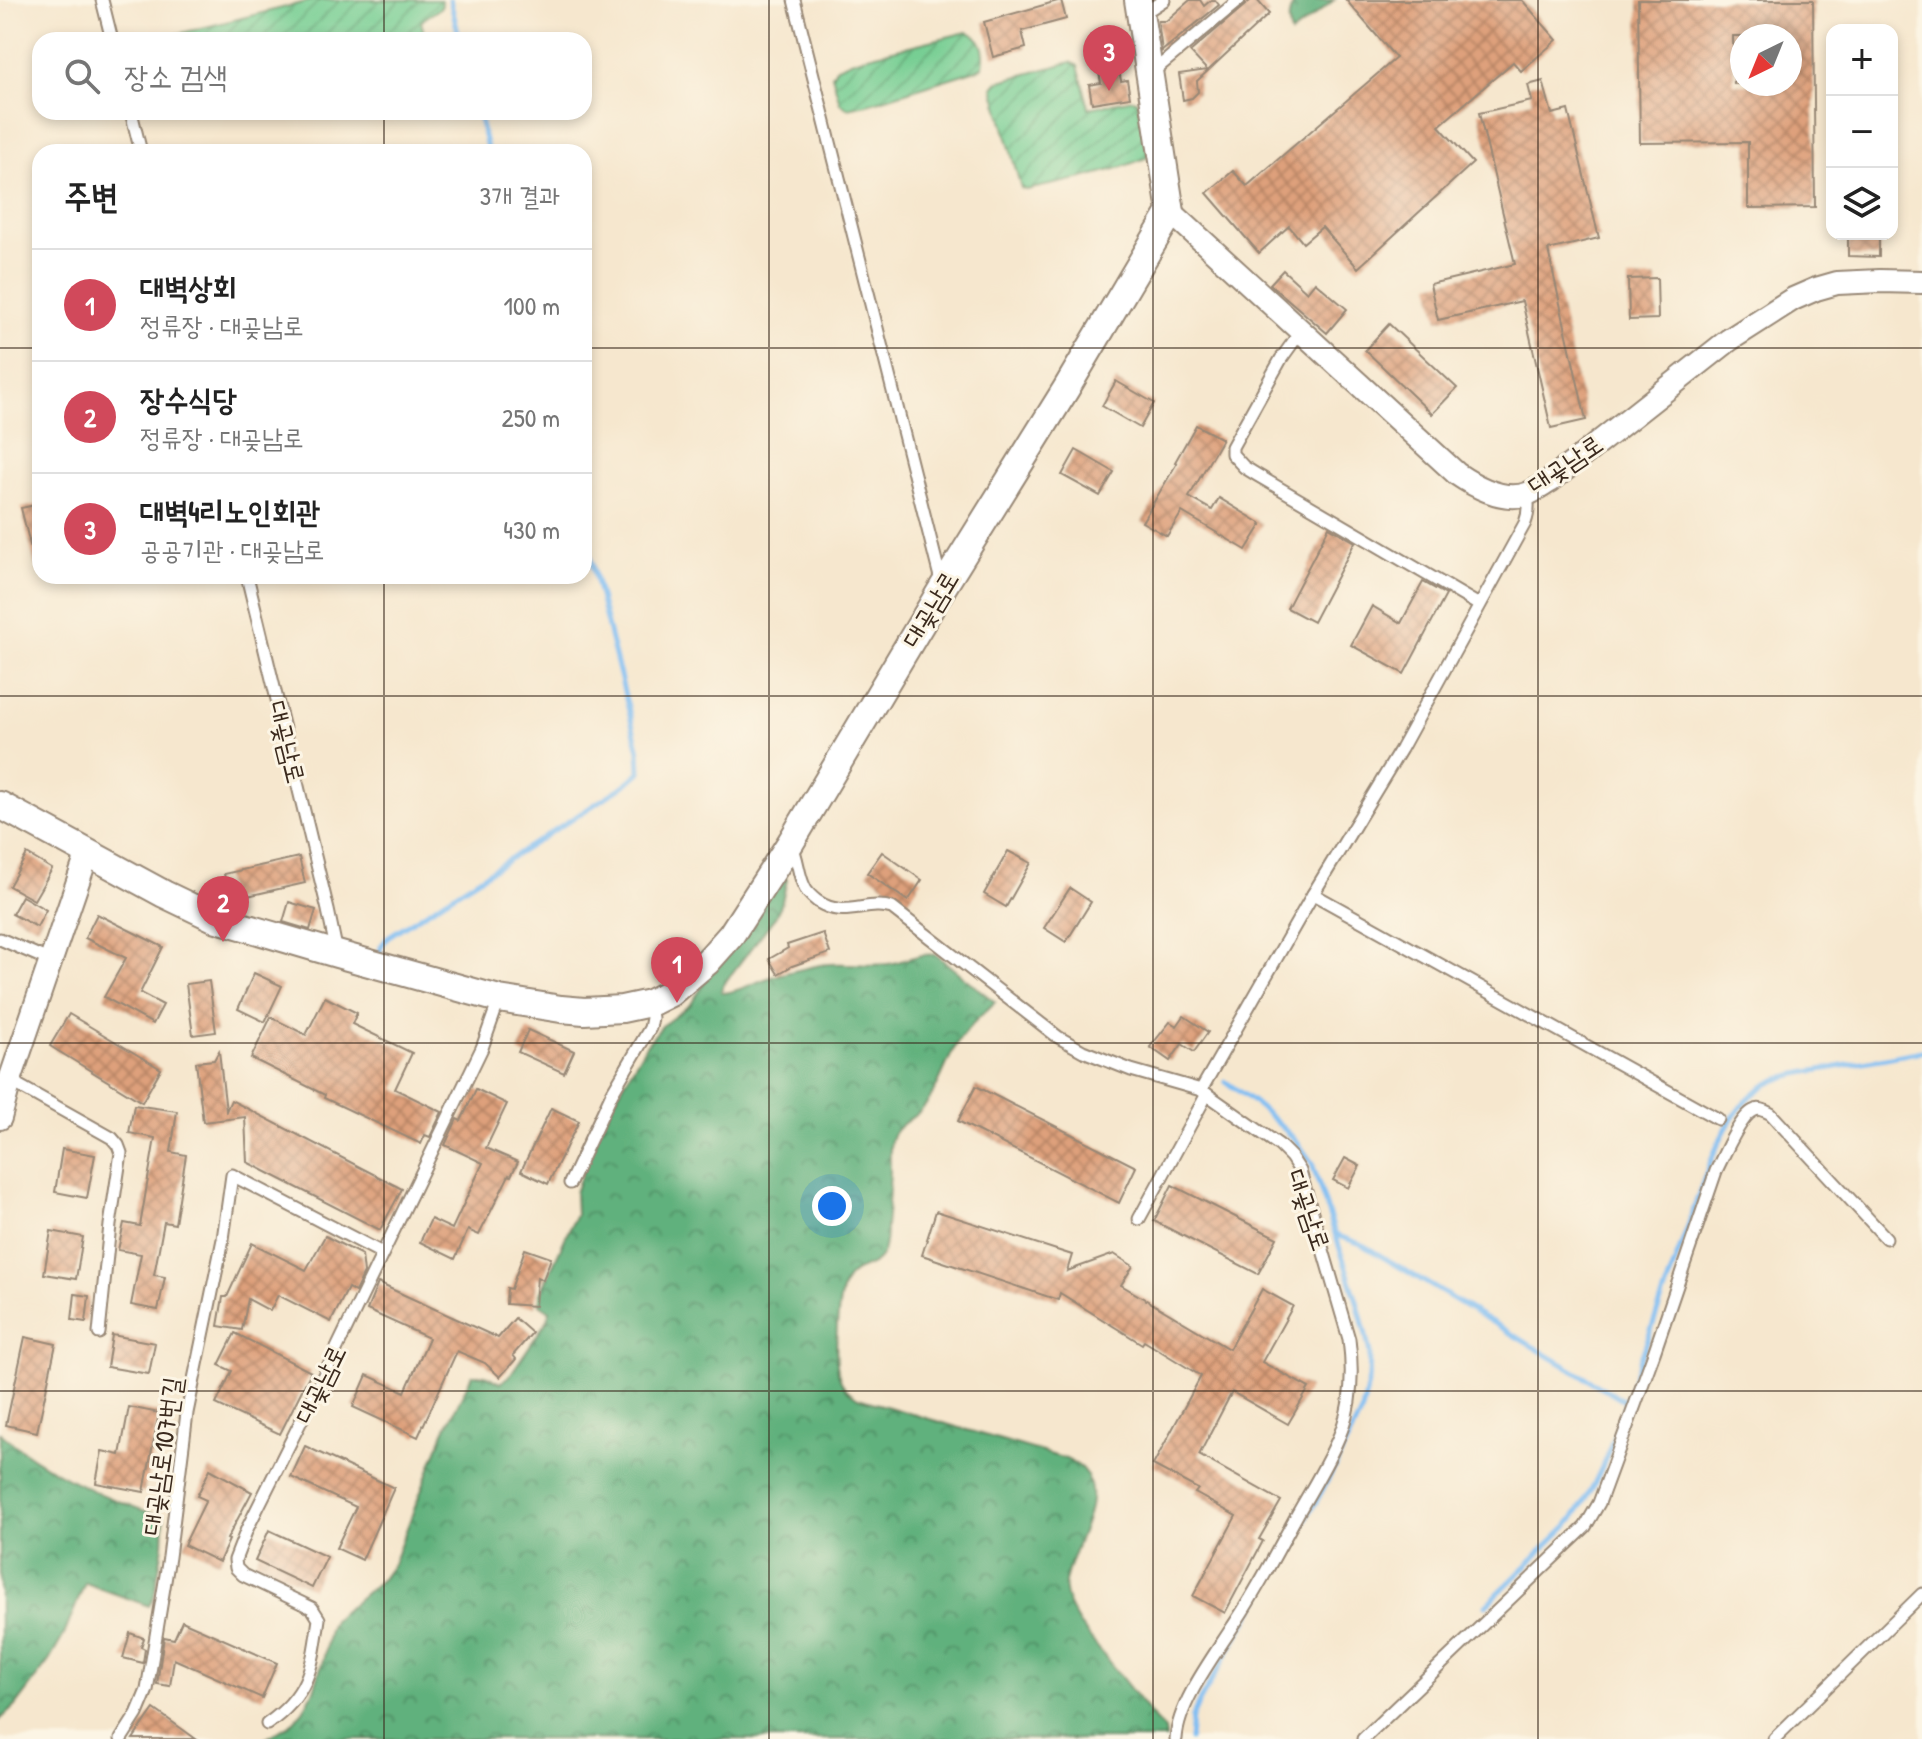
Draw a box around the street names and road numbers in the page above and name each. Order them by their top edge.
street label: 대곶남로 [1520,426,1609,501]
street label: 대곶남로 [893,564,966,654]
street label: 대곶남로 [260,697,315,787]
street label: 대곶남로 [1279,1165,1340,1255]
street label: 대곶남로 [285,1339,354,1429]
street label: 대곶남로107번길 [133,1374,190,1537]

